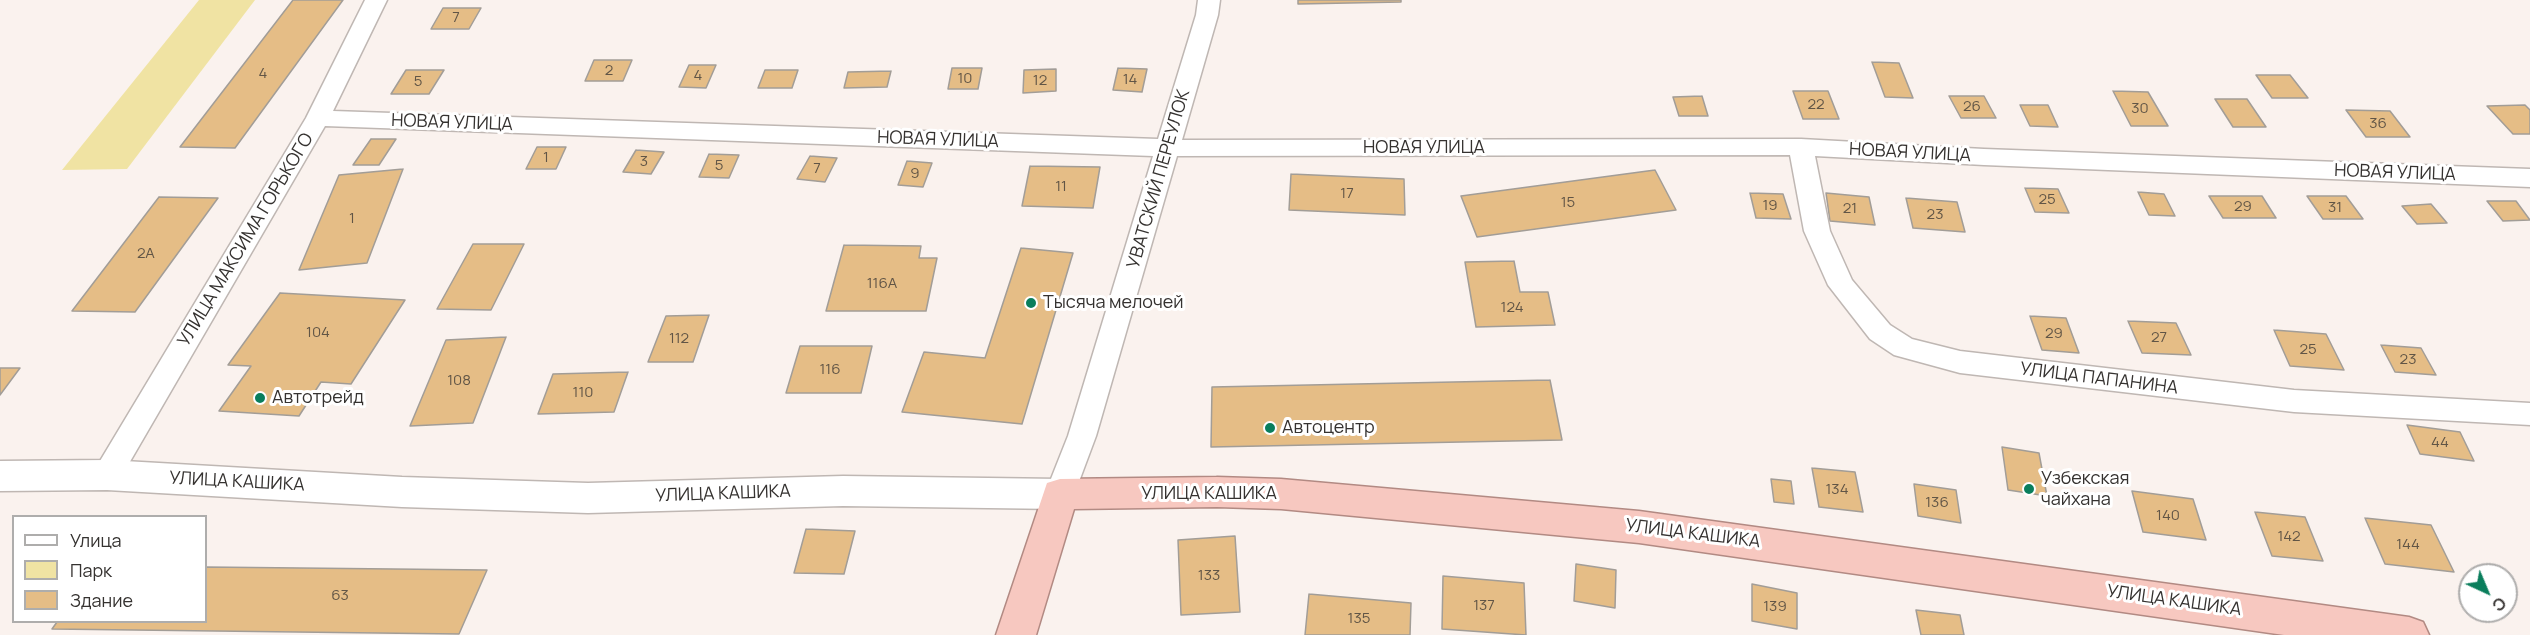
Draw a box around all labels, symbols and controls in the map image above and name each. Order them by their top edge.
house number: 7 [452,9,460,27]
house number: 2 [605,62,613,80]
house number: 4 [259,65,267,83]
house number: 4 [694,67,702,85]
house number: 10 [958,70,972,88]
house number: 14 [1123,71,1137,89]
house number: 12 [1033,72,1047,90]
house number: 5 [414,73,422,91]
street label: УВАТСКИЙ ПЕРЕУЛОК [1123,87,1195,271]
house number: 22 [1807,96,1825,114]
house number: 26 [1963,98,1981,116]
house number: 30 [2131,100,2149,118]
street label: НОВАЯ УЛИЦА [391,110,513,136]
house number: 36 [2369,115,2387,133]
street label: НОВАЯ УЛИЦА [877,127,999,153]
street label: УЛИЦА МАКСИМА ГОРЬКОГО [174,129,318,351]
street label: НОВАЯ УЛИЦА [1363,137,1485,159]
street label: НОВАЯ УЛИЦА [1849,139,1971,167]
house number: 1 [543,149,549,167]
house number: 3 [640,153,648,171]
house number: 5 [715,157,723,175]
house number: 7 [813,160,821,178]
street label: НОВАЯ УЛИЦА [2334,160,2456,186]
house number: 9 [910,165,920,183]
house number: 11 [1055,178,1067,196]
house number: 17 [1340,185,1354,203]
house number: 25 [2038,191,2056,209]
house number: 15 [1561,194,1575,212]
house number: 19 [1762,197,1778,215]
house number: 29 [2234,198,2252,216]
house number: 31 [2328,199,2342,217]
house number: 21 [1843,200,1857,218]
house number: 23 [1927,206,1943,224]
house number: 1 [349,210,355,228]
house number: 2А [137,245,155,263]
house number: 116А [867,275,897,293]
place label: Тысяча мелочей [1043,292,1184,314]
marker: Тысяча мелочей [1024,296,1038,310]
house number: 124 [1501,299,1523,317]
house number: 104 [306,324,330,342]
house number: 29 [2045,325,2063,343]
house number: 27 [2151,329,2167,347]
house number: 112 [669,330,689,348]
house number: 25 [2299,341,2317,359]
house number: 23 [2400,351,2416,369]
street label: УЛИЦА ПАПАНИНА [2019,359,2179,399]
house number: 116 [819,361,841,379]
house number: 108 [447,372,471,390]
house number: 110 [573,384,593,402]
place label: Автотрейд [272,387,364,409]
marker: Автотрейд [253,391,267,405]
place label: Автоцентр [1282,417,1375,439]
marker: Автоцентр [1263,421,1277,435]
house number: 44 [2431,434,2449,452]
street label: УЛИЦА КАШИКА [169,468,305,496]
place label: Узбекская чайхана [2041,468,2129,510]
street label: УЛИЦА КАШИКА [655,481,791,507]
house number: 134 [1826,481,1848,499]
marker: Узбекская чайхана [2022,482,2036,496]
street label: УЛИЦА КАШИКА [1141,483,1277,505]
house number: 136 [1925,494,1949,512]
house number: 140 [2156,507,2180,525]
legend [12,515,207,623]
street label: УЛИЦА КАШИКА [1624,515,1762,553]
text: Улица [70,528,122,552]
house number: 142 [2277,528,2301,546]
house number: 144 [2396,536,2420,554]
text: Парк [70,558,112,582]
north arrow [2458,563,2518,623]
house number: 133 [1198,567,1220,585]
street label: УЛИЦА КАШИКА [2105,581,2243,621]
house number: 63 [331,587,349,605]
text: Здание [70,588,133,612]
text: С [2487,592,2511,617]
house number: 137 [1473,597,1495,615]
house number: 139 [1763,598,1787,616]
house number: 135 [1348,610,1370,628]

